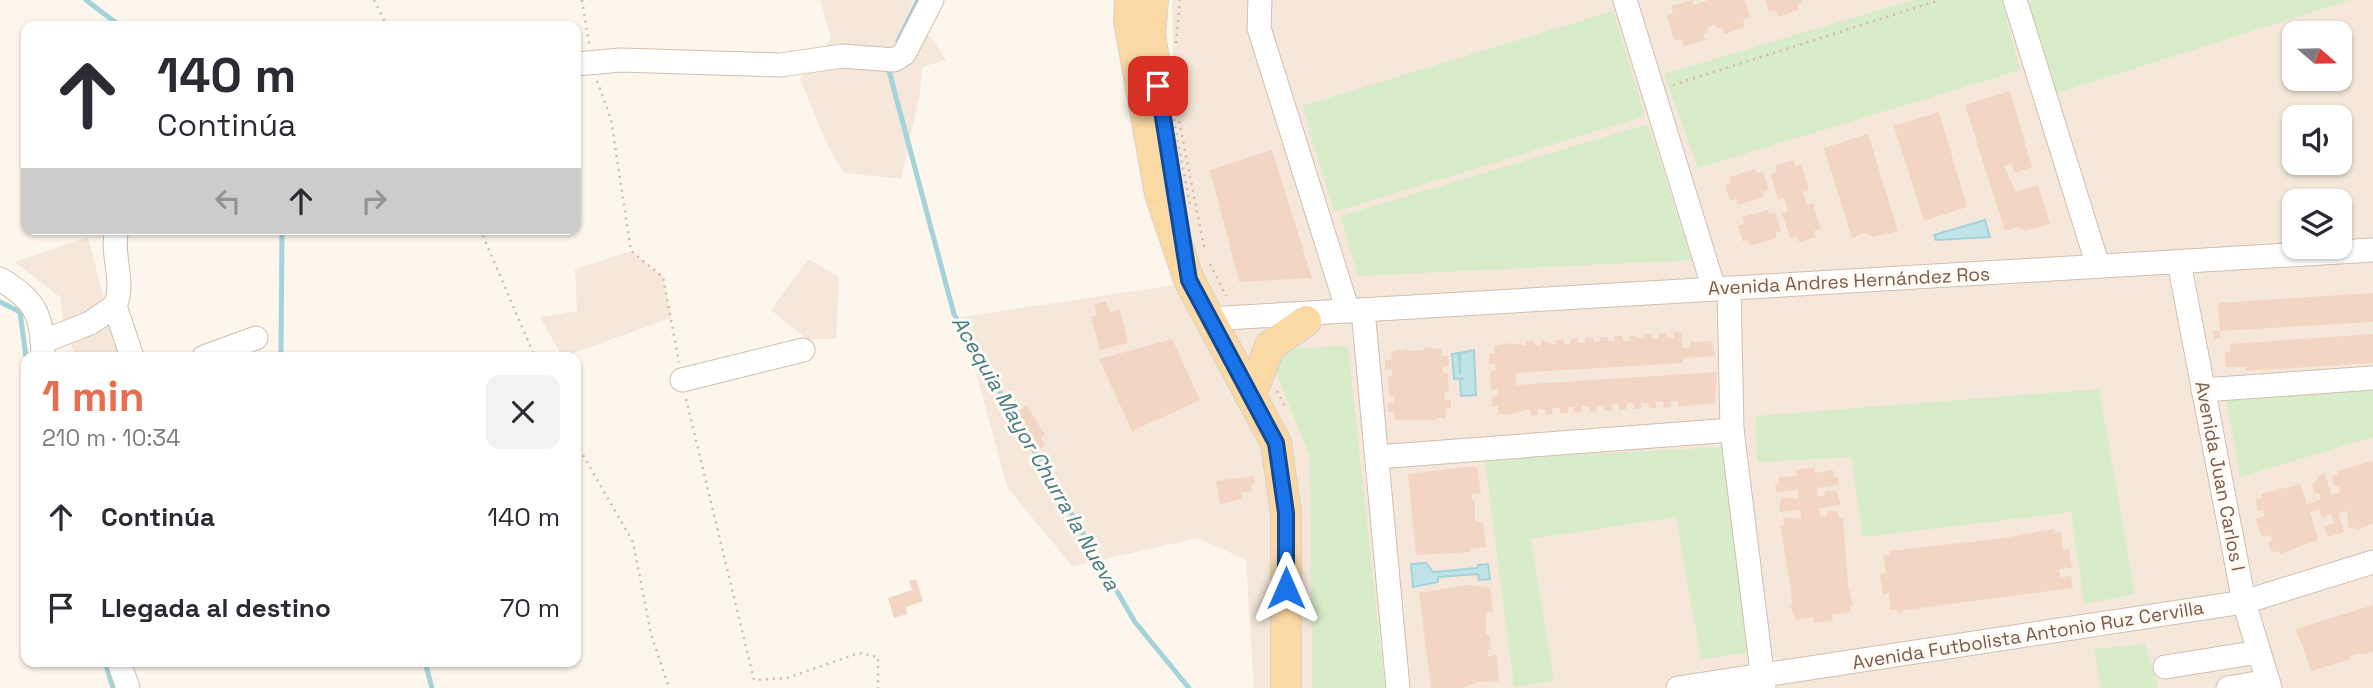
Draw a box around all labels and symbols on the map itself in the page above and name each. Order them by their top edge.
north arrow [2282,21,2352,91]
pin [1128,56,1188,116]
street label: Avenida Andres Hernández Ros [1707,261,1991,301]
water label: Acequia Mayor Churra la Nueva [946,311,1126,596]
street label: Avenida Juan Carlos I [2189,379,2251,573]
position arrow [1249,551,1323,625]
street label: Avenida Futbolista Antonio Ruz Cervilla [1850,595,2206,675]

